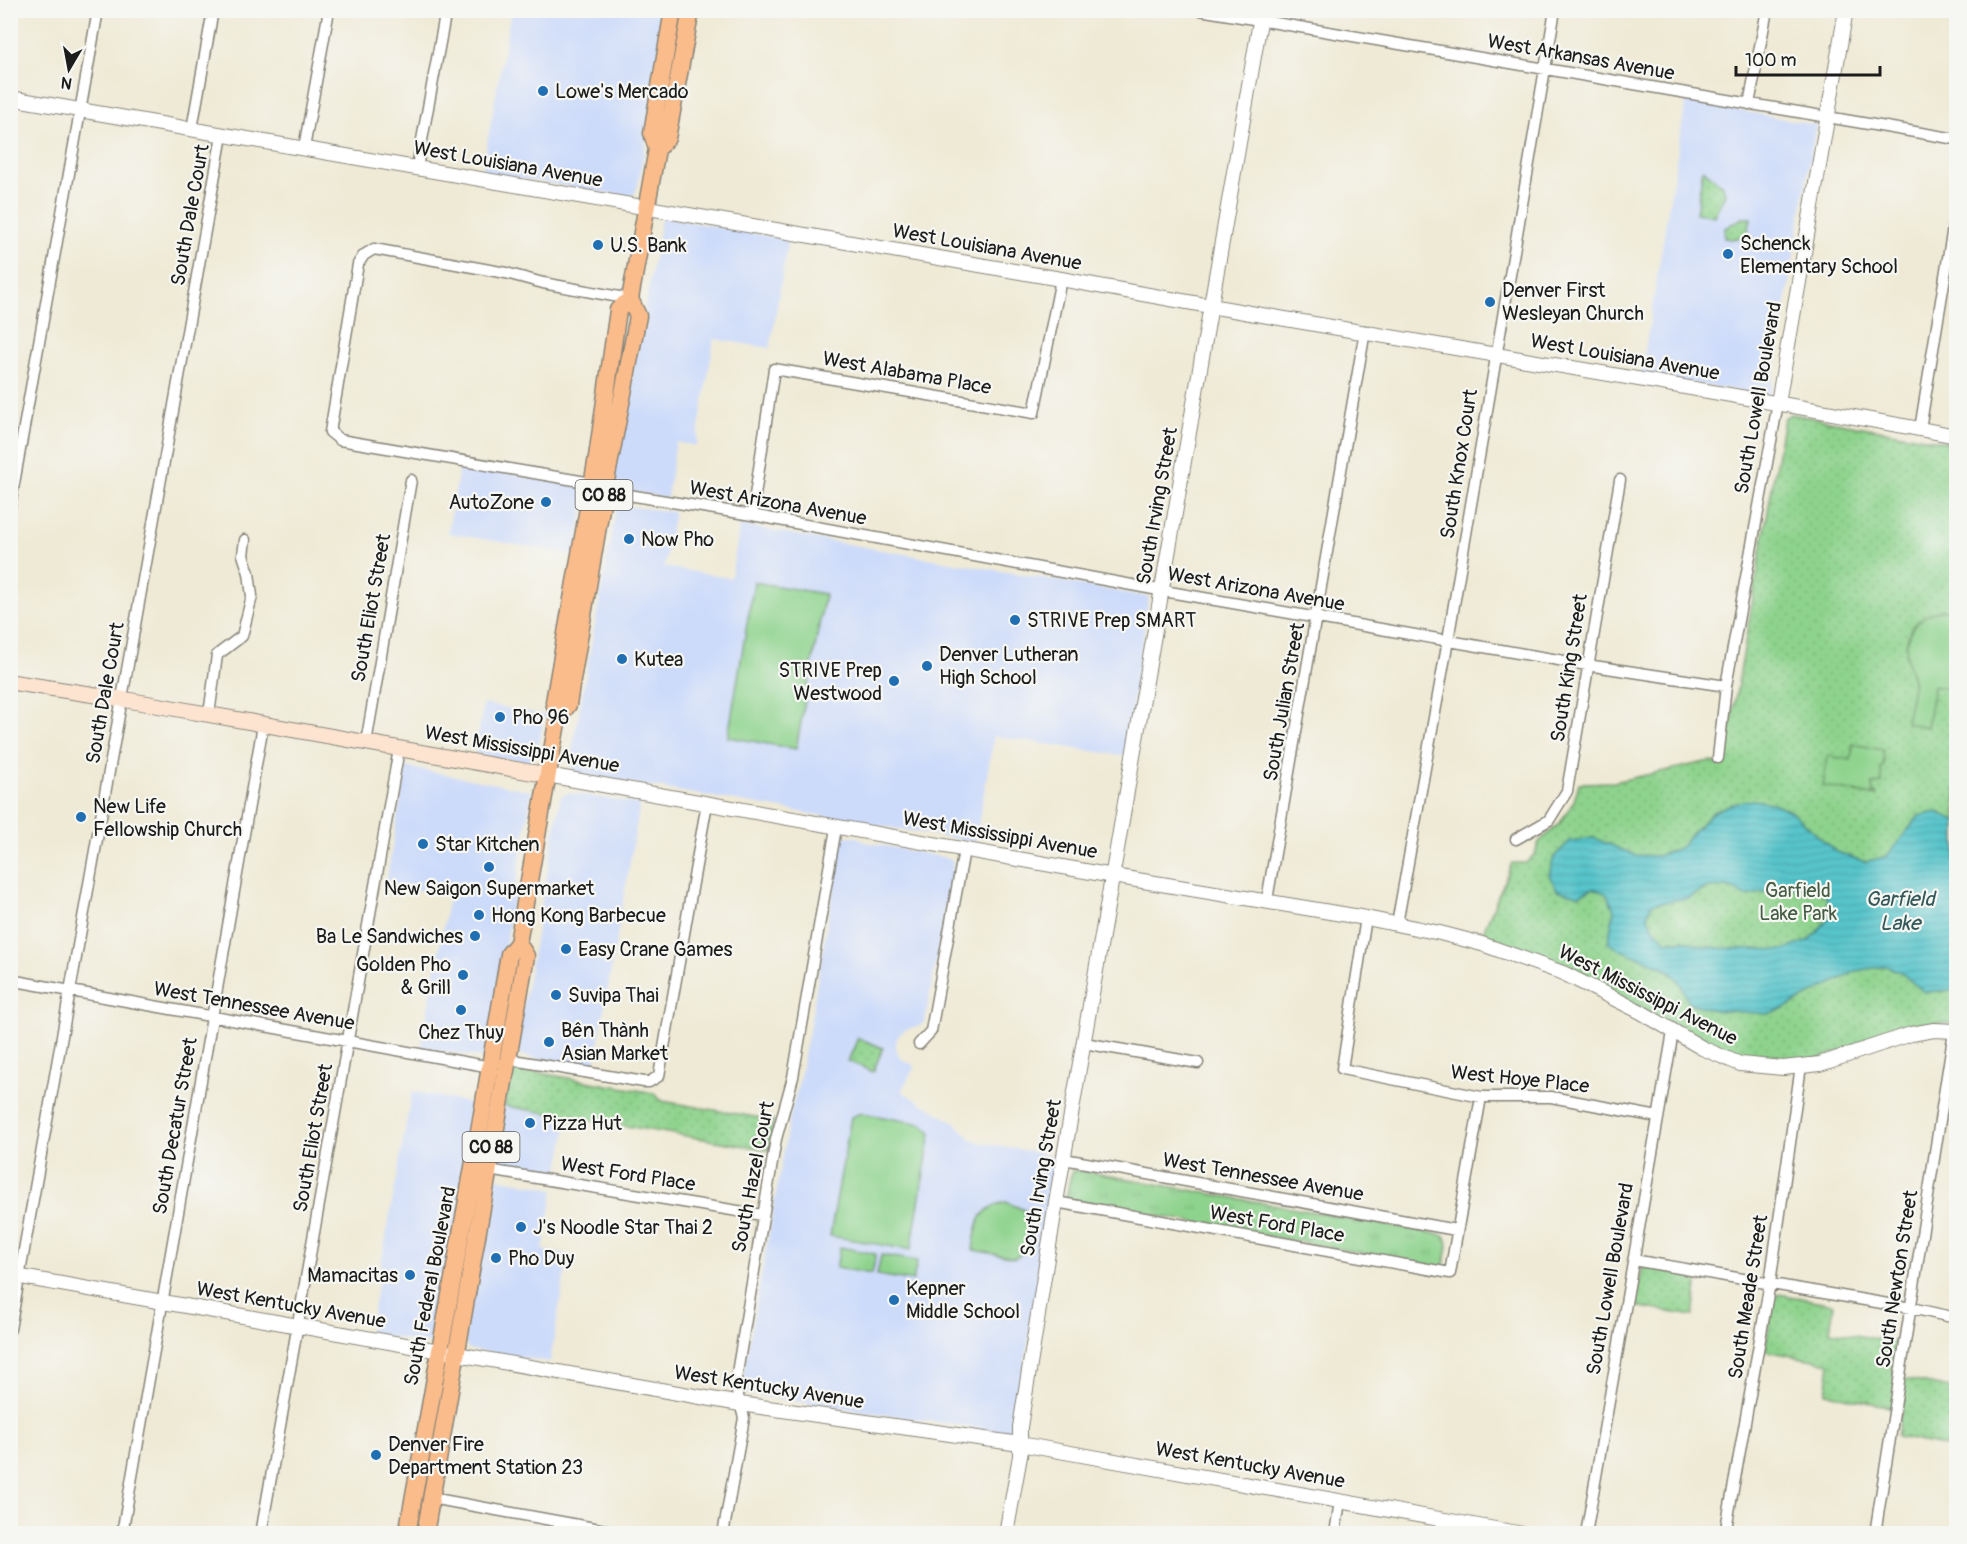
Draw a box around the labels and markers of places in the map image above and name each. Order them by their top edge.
place label: Lowe's Mercado [555,79,689,104]
marker: Lowe's Mercado [536,84,550,98]
place label: Schenck Elementary School [1740,231,1898,279]
place label: U.S. Bank [610,233,687,258]
marker: U.S. Bank [591,238,605,252]
marker: Schenck Elementary School [1721,247,1735,261]
place label: Denver First Wesleyan Church [1502,278,1644,326]
marker: Denver First Wesleyan Church [1483,295,1497,309]
place label: AutoZone [448,490,534,515]
marker: AutoZone [539,495,553,509]
place label: Now Pho [641,527,714,552]
marker: Now Pho [622,532,636,546]
place label: STRIVE Prep SMART [1027,608,1196,633]
marker: STRIVE Prep SMART [1008,613,1022,627]
place label: Denver Lutheran High School [939,642,1078,690]
place label: Kutea [634,647,683,672]
marker: Kutea [615,652,629,666]
place label: STRIVE Prep Westwood [779,658,882,706]
marker: Denver Lutheran High School [920,659,934,673]
marker: STRIVE Prep Westwood [887,674,901,688]
place label: Pho 96 [512,705,569,730]
marker: Pho 96 [493,710,507,724]
place label: New Life Fellowship Church [93,794,242,842]
marker: New Life Fellowship Church [74,810,88,824]
place label: Star Kitchen [435,832,540,857]
marker: Star Kitchen [416,837,430,851]
marker: New Saigon Supermarket [482,860,496,874]
place label: New Saigon Supermarket [384,876,595,901]
place label: Hong Kong Barbecue [491,903,666,928]
marker: Hong Kong Barbecue [472,908,486,922]
place label: Ba Le Sandwiches [316,924,463,949]
marker: Ba Le Sandwiches [468,929,482,943]
place label: Easy Crane Games [578,937,732,962]
marker: Easy Crane Games [559,942,573,956]
place label: Golden Pho & Grill [356,952,451,1000]
marker: Golden Pho & Grill [456,968,470,982]
place label: Suvipa Thai [568,983,659,1008]
marker: Suvipa Thai [549,988,563,1002]
marker: Chez Thuy [454,1003,468,1017]
place label: Bên Thành Asian Market [561,1018,669,1066]
place label: Chez Thuy [418,1020,504,1045]
marker: Bên Thành Asian Market [542,1035,556,1049]
place label: Pizza Hut [542,1111,623,1136]
marker: Pizza Hut [523,1116,537,1130]
place label: J's Noodle Star Thai 2 [533,1215,713,1240]
marker: J's Noodle Star Thai 2 [514,1220,528,1234]
place label: Pho Duy [508,1246,575,1271]
marker: Pho Duy [489,1251,503,1265]
place label: Mamacitas [307,1263,398,1288]
marker: Mamacitas [403,1268,417,1282]
place label: Kepner Middle School [906,1276,1020,1324]
marker: Kepner Middle School [887,1293,901,1307]
place label: Denver Fire Department Station 23 [388,1432,583,1480]
marker: Denver Fire Department Station 23 [369,1448,383,1462]

